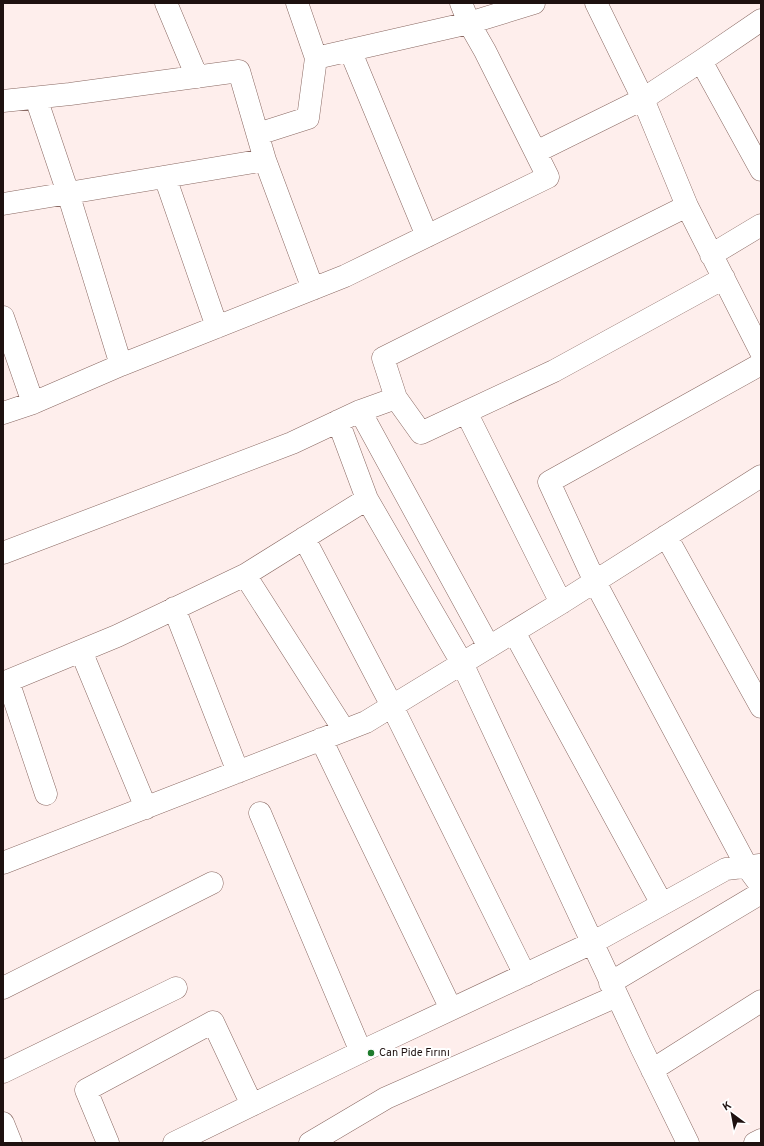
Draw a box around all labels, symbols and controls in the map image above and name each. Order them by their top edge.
place label: Can Pide Fırını [379,1046,450,1060]
marker: Can Pide Fırını [366,1048,376,1058]
north arrow [712,1094,752,1134]
text: K [720,1098,734,1114]

